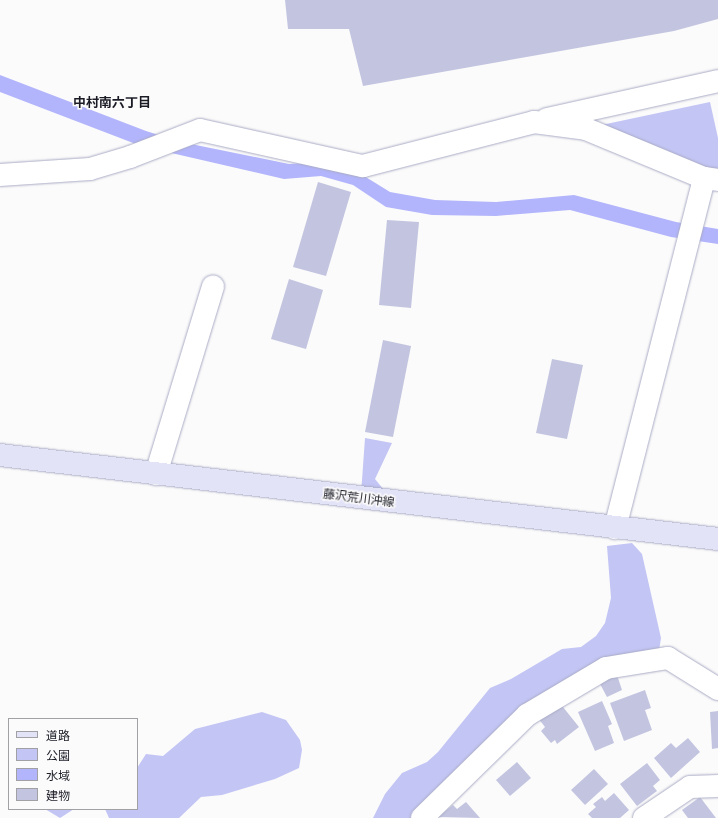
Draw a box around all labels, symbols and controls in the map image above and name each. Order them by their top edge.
district label: 中村南六丁目 [73,94,151,110]
street label: 藤沢荒川沖線 [322,485,396,509]
legend [8,718,138,810]
text: 道路 [46,726,70,743]
text: 公園 [46,746,70,763]
text: 水域 [46,766,70,783]
text: 建物 [46,786,70,803]

